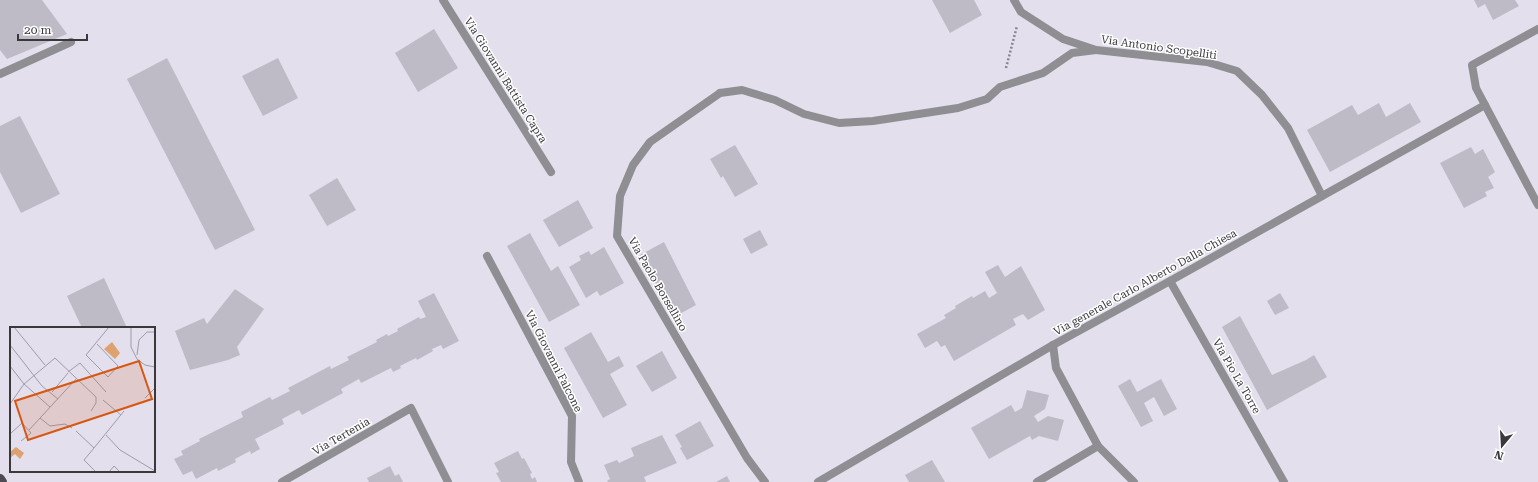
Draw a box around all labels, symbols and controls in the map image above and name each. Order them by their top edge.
street label: Via Giovanni Battista Capra [461,15,550,145]
scale bar [18,16,87,42]
text: 20 m [24,23,51,37]
street label: Via Antonio Scopelliti [1100,33,1218,62]
street label: Via generale Carlo Alberto Dalla Chiesa [1051,226,1239,338]
street label: Via Paolo Borsellino [625,235,690,334]
street label: Via Giovanni Falcone [522,308,585,414]
inset map [10,327,155,472]
street label: Via Pio La Torre [1210,337,1263,416]
street label: Via Tertenia [310,415,372,458]
north arrow [1482,426,1522,466]
text: N [1493,447,1505,463]

